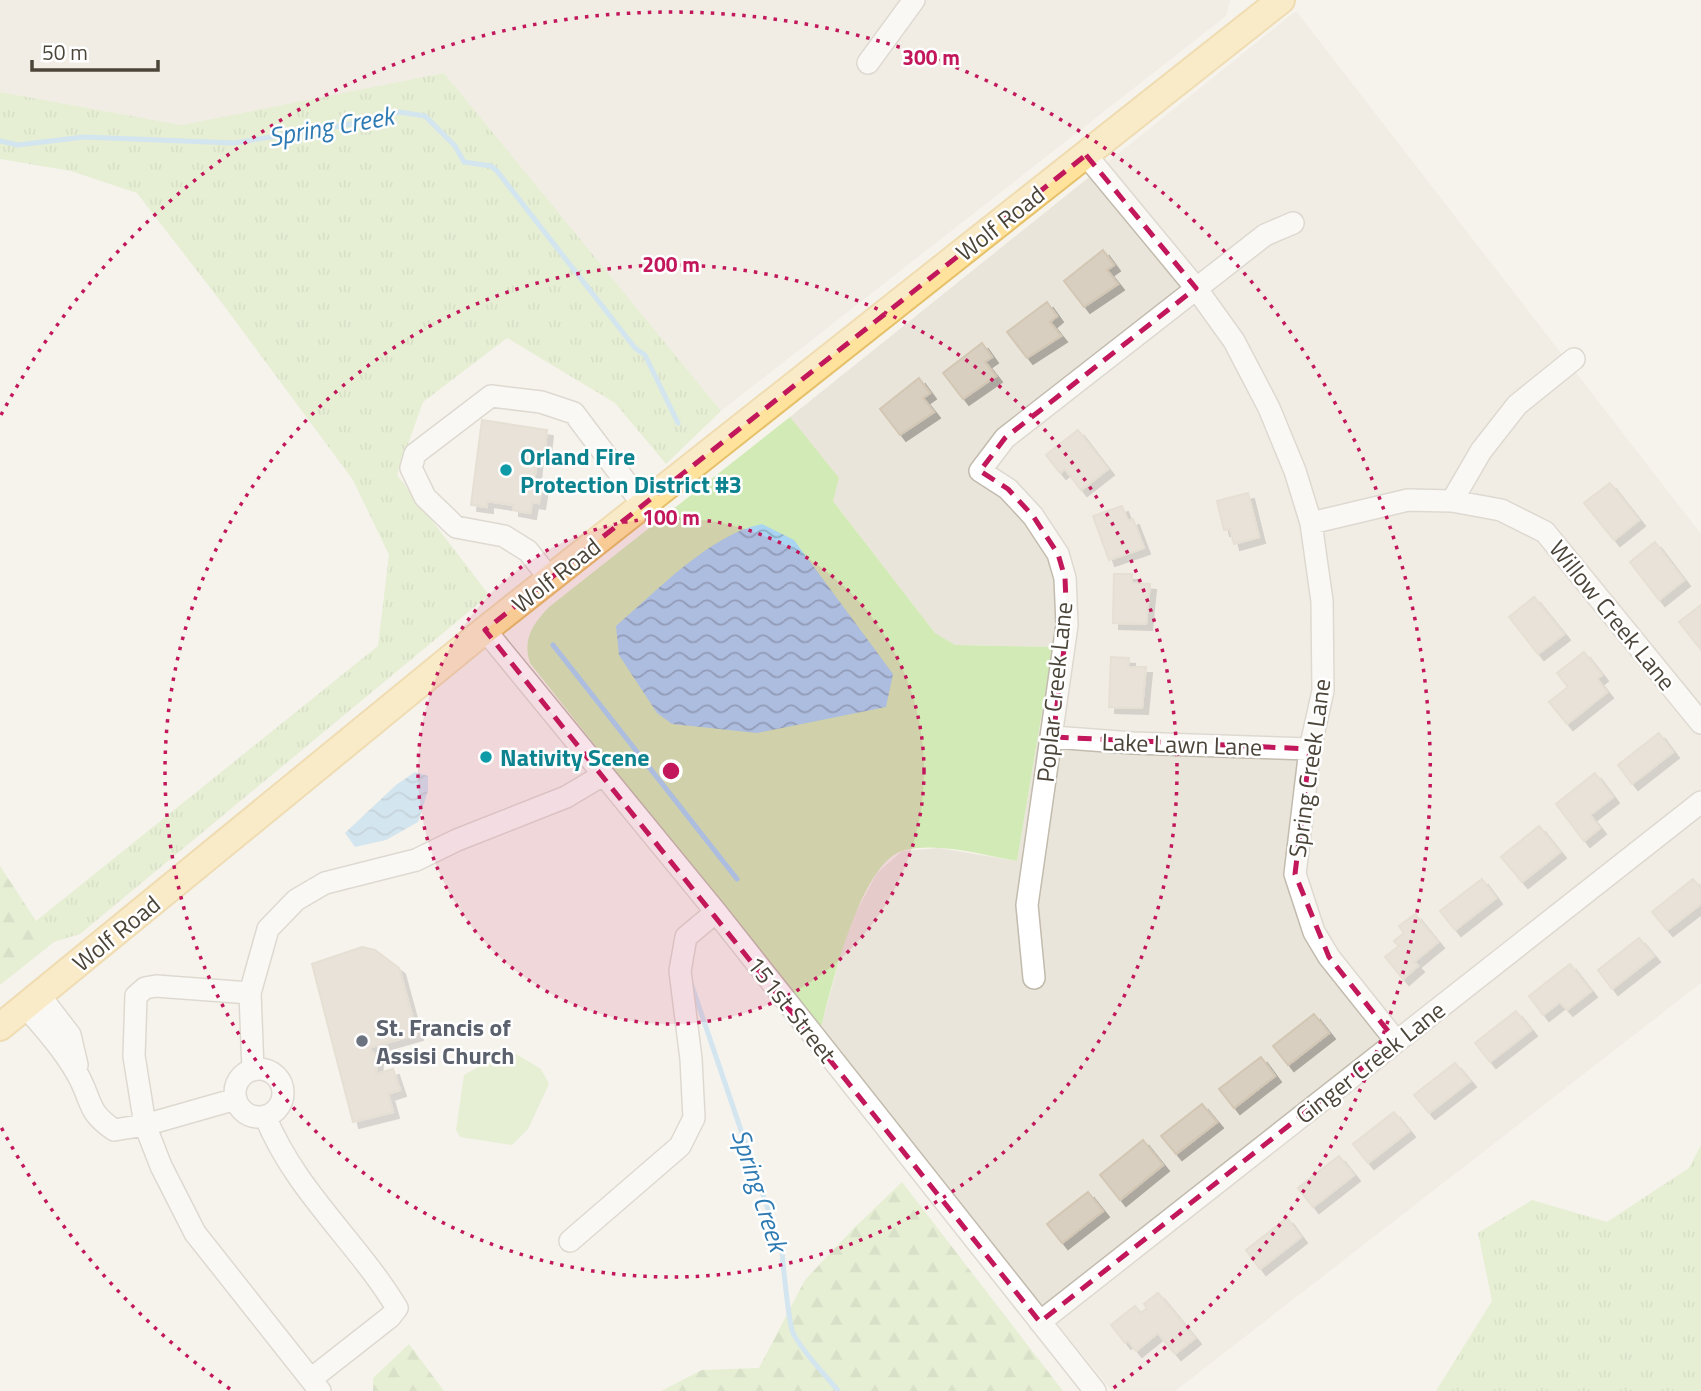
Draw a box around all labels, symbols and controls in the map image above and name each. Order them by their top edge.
scale bar [32,28,158,72]
text: 50 m [42,36,88,68]
text: 300 m [902,41,960,73]
water label: Spring Creek [265,95,400,156]
street label: Wolf Road [948,177,1052,269]
text: 200 m [642,248,700,280]
place label: Orland Fire Protection District #3 [520,438,742,502]
marker: Orland Fire Protection District #3 [498,462,514,478]
text: 100 m [642,501,700,533]
street label: Wolf Road [504,529,608,621]
street label: Willow Creek Lane [1541,532,1685,698]
street label: Poplar Creek Lane [1027,600,1081,784]
street label: Spring Creek Lane [1279,676,1339,860]
street label: Lake Lawn Lane [1101,723,1263,765]
place label: Nativity Scene [500,739,649,775]
marker: Nativity Scene [478,749,494,765]
centre of rings [659,759,683,783]
street label: Wolf Road [64,886,168,980]
street label: 151st Street [739,948,846,1071]
street label: Ginger Creek Lane [1287,992,1453,1132]
place label: St. Francis of Assisi Church [376,1009,515,1073]
marker: St. Francis of Assisi Church [354,1033,370,1049]
water label: Spring Creek [722,1124,799,1260]

